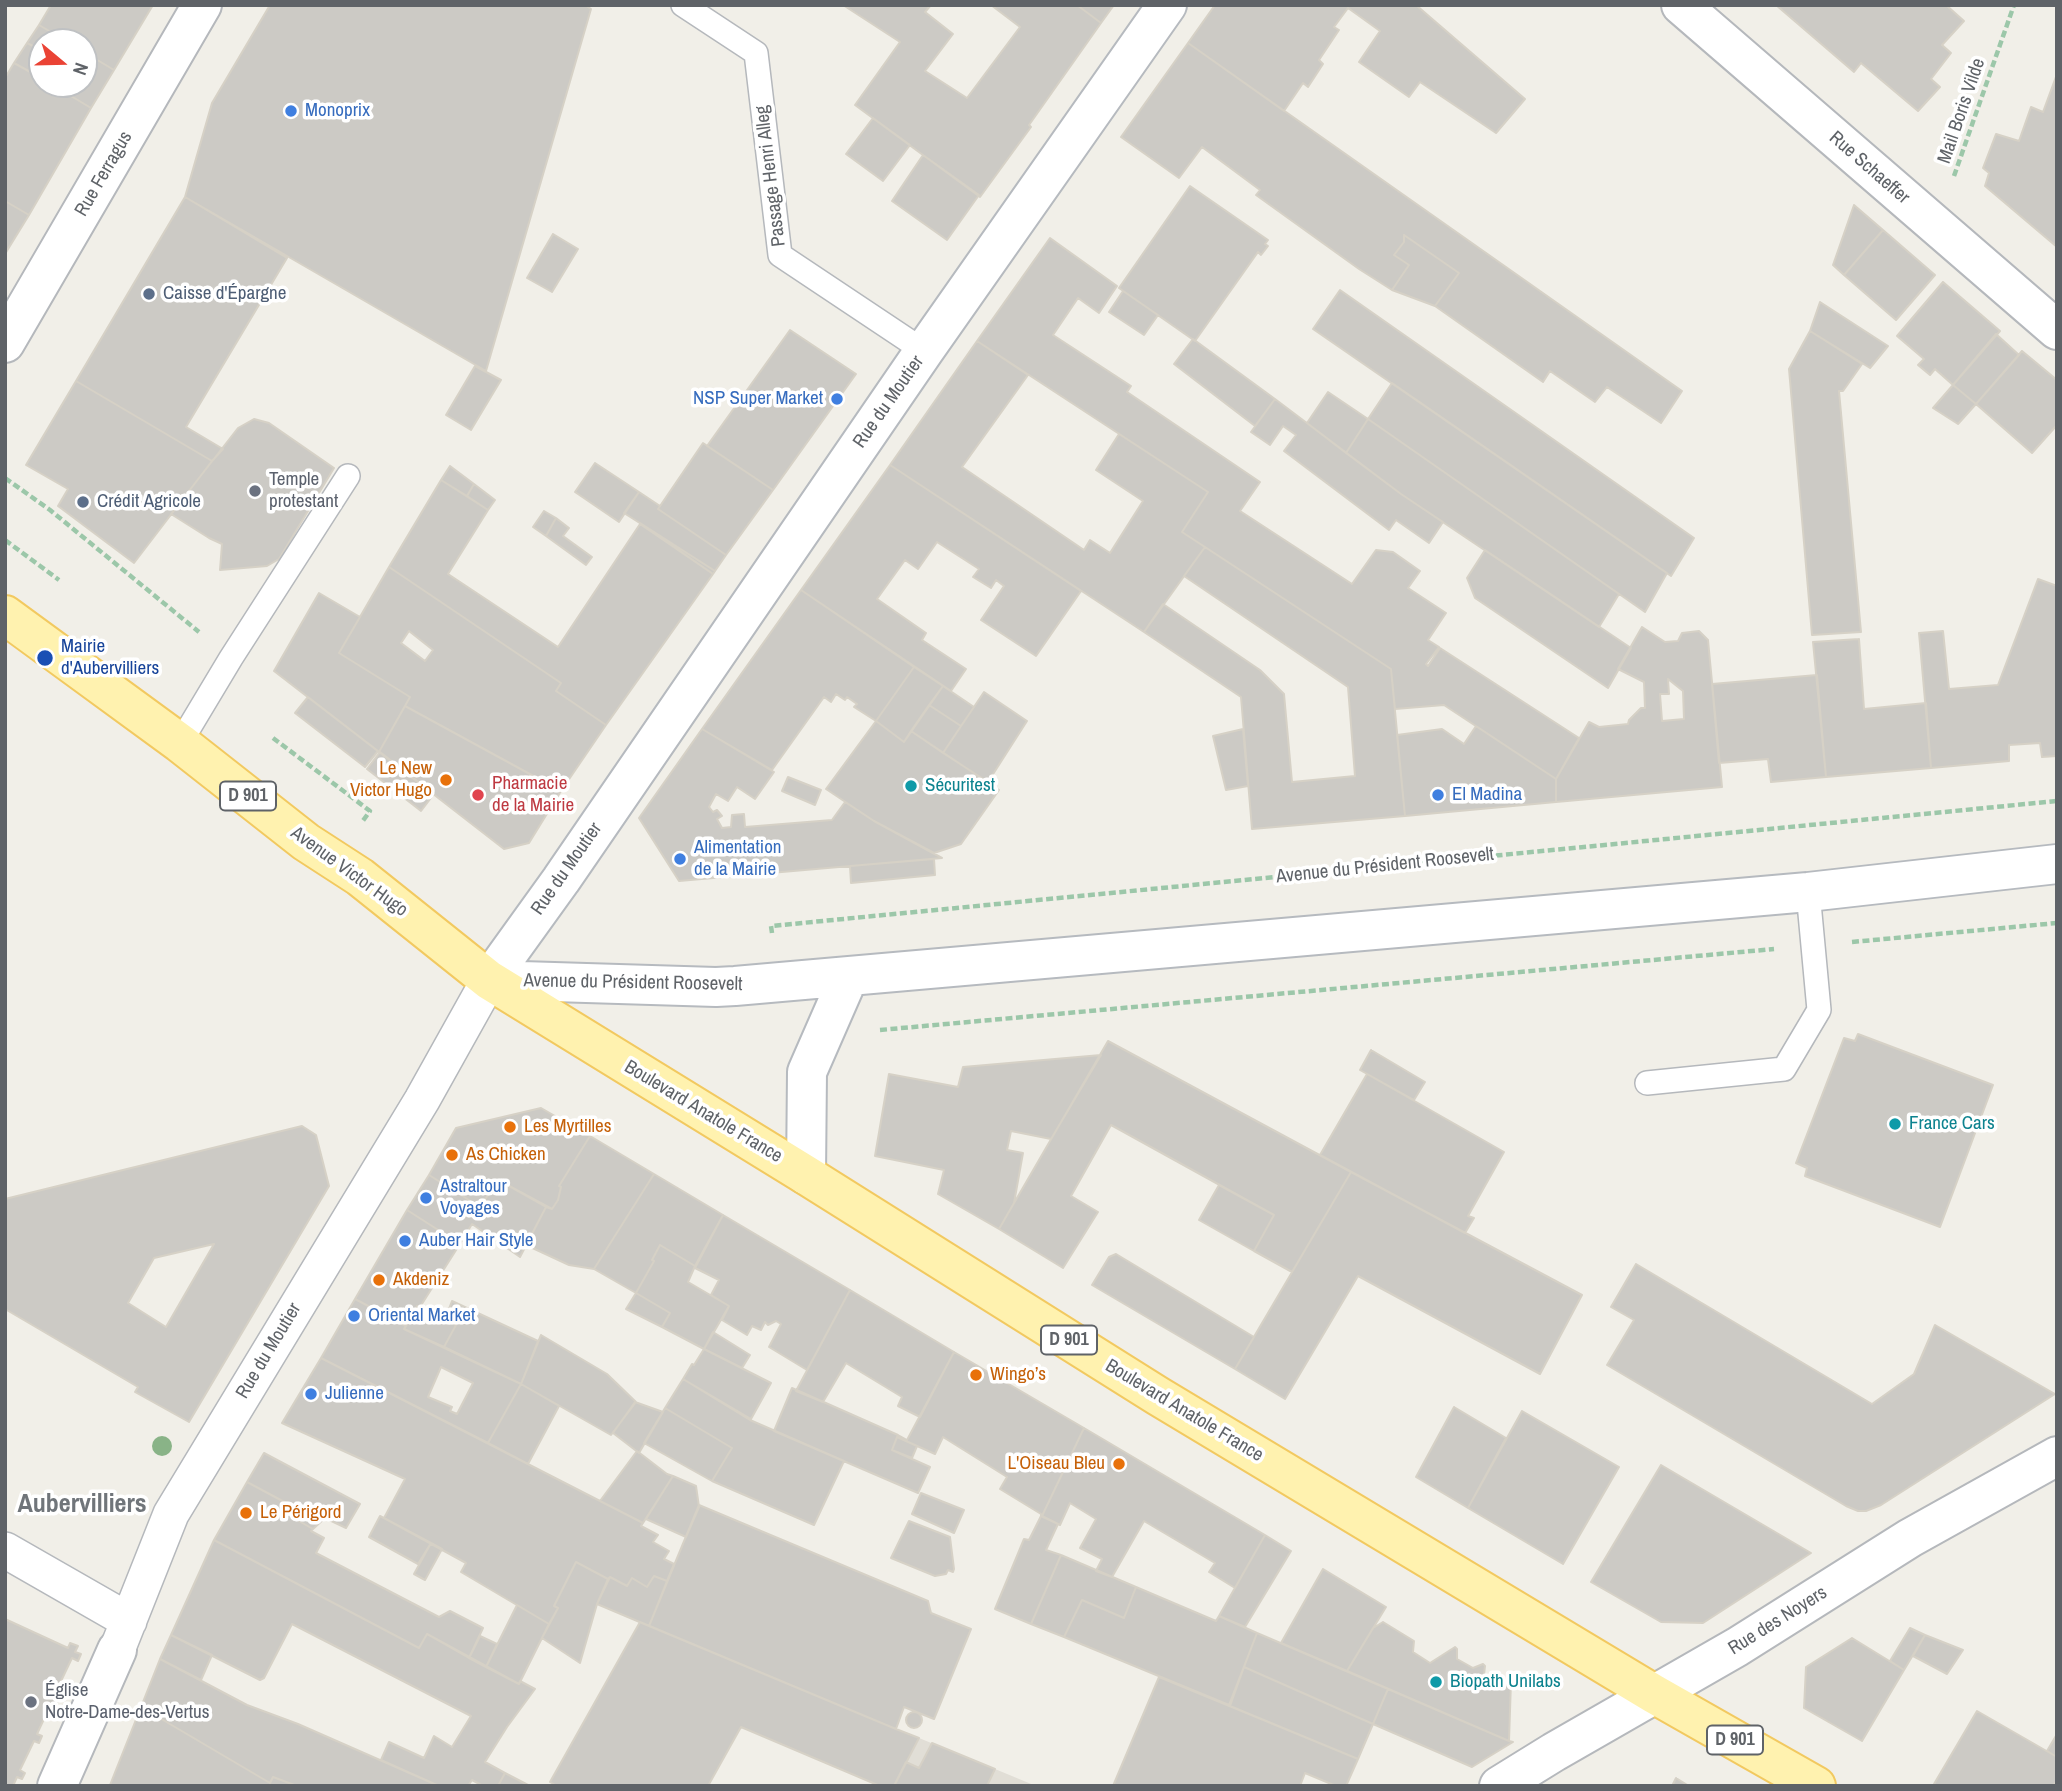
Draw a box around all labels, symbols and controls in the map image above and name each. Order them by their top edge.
north arrow [28,28,98,98]
street label: Mail Boris Vilde [1933,55,1991,167]
text: N [67,60,95,79]
place label: Monoprix [305,100,370,122]
marker: Monoprix [283,103,299,119]
street label: Passage Henri Alleg [751,104,791,248]
street label: Rue Ferragus [71,127,137,221]
street label: Rue Schaeffer [1824,127,1914,209]
place label: Caisse d'Épargne [163,283,286,305]
marker: Caisse d'Épargne [141,286,157,302]
street label: Rue du Moutier [849,351,929,453]
place label: NSP Super Market [693,388,823,410]
marker: NSP Super Market [829,391,845,407]
place label: Temple protestant [269,469,338,513]
marker: Temple protestant [247,483,263,499]
place label: Crédit Agricole [97,491,201,513]
marker: Crédit Agricole [75,494,91,510]
place label: Mairie d'Aubervilliers [61,636,159,680]
marker: Mairie d'Aubervilliers [35,648,55,668]
place label: Le New Victor Hugo [350,758,432,802]
marker: Le New Victor Hugo [438,772,454,788]
place label: Pharmacie de la Mairie [492,773,574,817]
place label: Sécuritest [925,775,995,797]
marker: Sécuritest [903,778,919,794]
road number: D 901 [220,782,276,810]
place label: El Madina [1452,784,1522,806]
marker: Pharmacie de la Mairie [470,787,486,803]
marker: El Madina [1430,787,1446,803]
street label: Rue du Moutier [527,818,607,920]
street label: Avenue Victor Hugo [286,822,412,922]
place label: Alimentation de la Mairie [694,837,781,881]
street label: Avenue du Président Roosevelt [1275,843,1495,889]
marker: Alimentation de la Mairie [672,851,688,867]
street label: Avenue du Président Roosevelt [523,970,743,996]
street label: Boulevard Anatole France [620,1056,786,1168]
place label: France Cars [1909,1113,1995,1135]
place label: Les Myrtilles [524,1116,611,1138]
marker: France Cars [1887,1116,1903,1132]
marker: Les Myrtilles [502,1119,518,1135]
place label: As Chicken [466,1144,546,1166]
marker: As Chicken [444,1147,460,1163]
place label: Astraltour Voyages [440,1176,507,1220]
marker: Astraltour Voyages [418,1190,434,1206]
place label: Auber Hair Style [419,1230,533,1252]
marker: Auber Hair Style [397,1233,413,1249]
place label: Akdeniz [393,1269,449,1291]
marker: Akdeniz [371,1272,387,1288]
street label: Rue du Moutier [232,1299,306,1403]
place label: Oriental Market [368,1305,475,1327]
marker: Oriental Market [346,1308,362,1324]
road number: D 901 [1041,1325,1097,1354]
street label: Boulevard Anatole France [1101,1355,1267,1467]
place label: Wingo’s [990,1364,1046,1386]
marker: Wingo’s [968,1367,984,1383]
place label: Julienne [325,1383,384,1405]
marker: Julienne [303,1386,319,1402]
place label: L'Oiseau Bleu [1008,1453,1105,1475]
marker: L'Oiseau Bleu [1111,1456,1127,1472]
district label: Aubervilliers [17,1489,147,1521]
place label: Le Périgord [260,1502,341,1524]
marker: Le Périgord [238,1505,254,1521]
street label: Rue des Noyers [1725,1582,1831,1660]
place label: Biopath Unilabs [1450,1671,1561,1693]
marker: Biopath Unilabs [1428,1674,1444,1690]
place label: Église Notre-Dame-des-Vertus [45,1680,210,1724]
marker: Église Notre-Dame-des-Vertus [23,1694,39,1710]
road number: D 901 [1707,1726,1763,1755]

